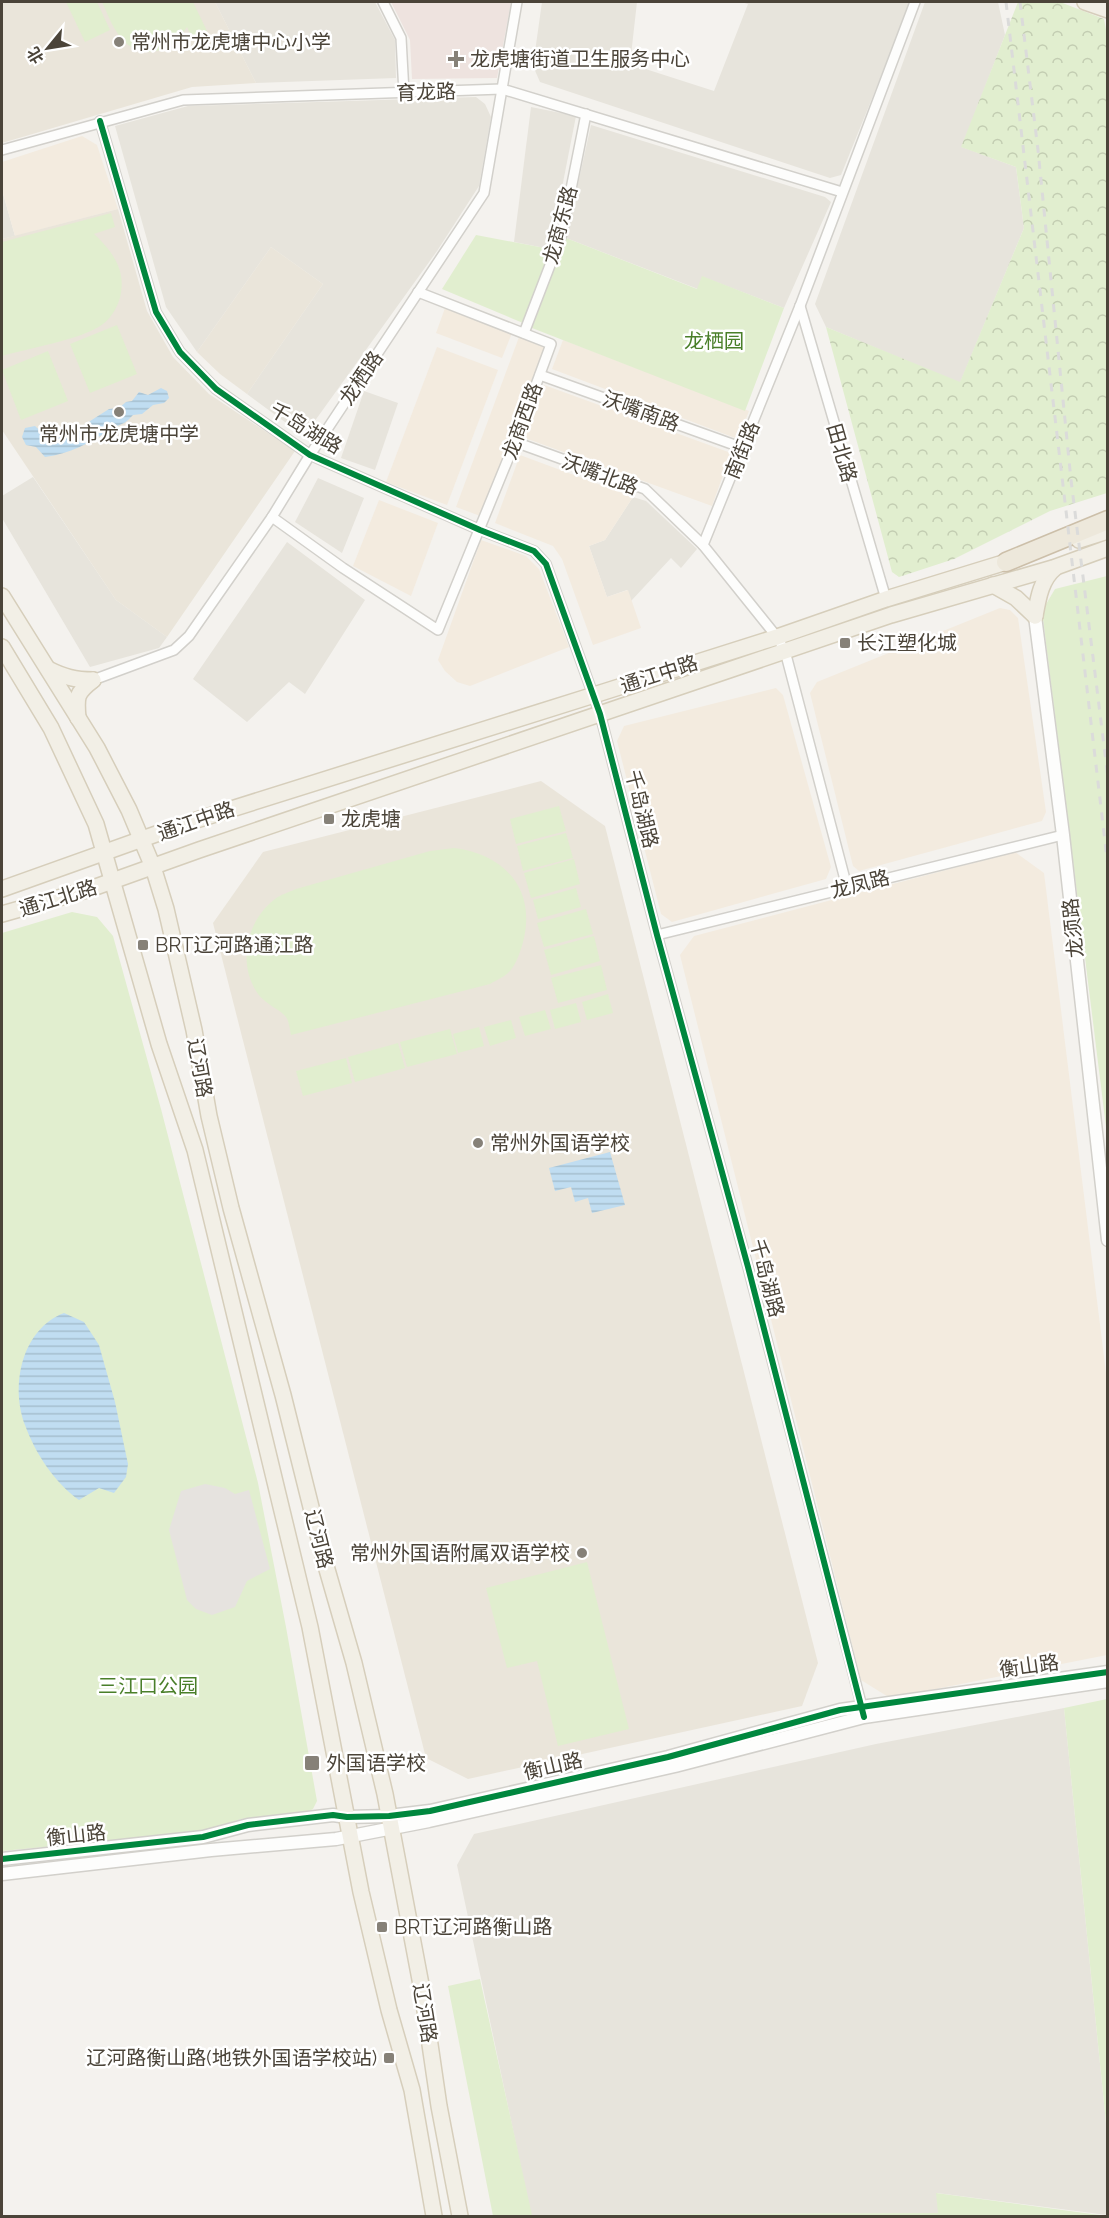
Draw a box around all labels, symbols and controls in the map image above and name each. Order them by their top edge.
north arrow [18,18,78,78]
place label: 常州市龙虎塘中心小学 [131,30,331,54]
marker: 常州市龙虎塘中心小学 [112,35,126,49]
text: 北 [23,44,48,67]
place label: 龙虎塘街道卫生服务中心 [470,47,690,71]
marker: 龙虎塘街道卫生服务中心 [447,50,465,68]
street label: 育龙路 [396,79,456,105]
street label: 龙商东路 [538,183,582,267]
park label: 龙栖园 [684,329,744,353]
street label: 龙栖路 [334,346,388,410]
street label: 龙商西路 [497,379,547,463]
street label: 沃嘴南路 [599,386,683,436]
street label: 千岛湖路 [266,397,346,459]
marker: 常州市龙虎塘中学 [112,405,126,419]
street label: 南街路 [720,418,764,482]
street label: 田北路 [822,421,862,485]
place label: 常州市龙虎塘中学 [39,422,199,446]
street label: 沃嘴北路 [558,448,642,500]
place label: 长江塑化城 [857,631,957,655]
marker: 长江塑化城 [838,636,852,650]
street label: 通江中路 [617,650,701,698]
street label: 千岛湖路 [621,767,663,851]
street label: 通江中路 [154,797,238,845]
place label: 龙虎塘 [341,807,401,831]
marker: 龙虎塘 [322,812,336,826]
street label: 龙凤路 [828,865,892,903]
street label: 通江北路 [16,875,100,921]
street label: 龙须路 [1058,897,1088,959]
place label: BRT辽河路通江路 [155,933,313,957]
marker: BRT辽河路通江路 [136,938,150,952]
street label: 辽河路 [183,1036,217,1100]
place label: 常州外国语学校 [490,1131,630,1155]
marker: 常州外国语学校 [471,1136,485,1150]
street label: 千岛湖路 [745,1236,789,1320]
street label: 辽河路 [300,1507,338,1571]
place label: 常州外国语附属双语学校 [350,1541,570,1565]
marker: 常州外国语附属双语学校 [575,1546,589,1560]
street label: 衡山路 [998,1650,1060,1682]
park label: 三江口公园 [98,1674,198,1698]
street label: 衡山路 [521,1748,585,1784]
place label: 外国语学校 [326,1751,426,1775]
marker: 外国语学校 [303,1754,321,1772]
street label: 衡山路 [45,1820,107,1850]
place label: BRT辽河路衡山路 [394,1915,552,1939]
marker: BRT辽河路衡山路 [375,1920,389,1934]
street label: 辽河路 [408,1981,442,2045]
place label: 辽河路衡山路(地铁外国语学校站) [86,2046,377,2070]
marker: 辽河路衡山路(地铁外国语学校站) [382,2051,396,2065]

